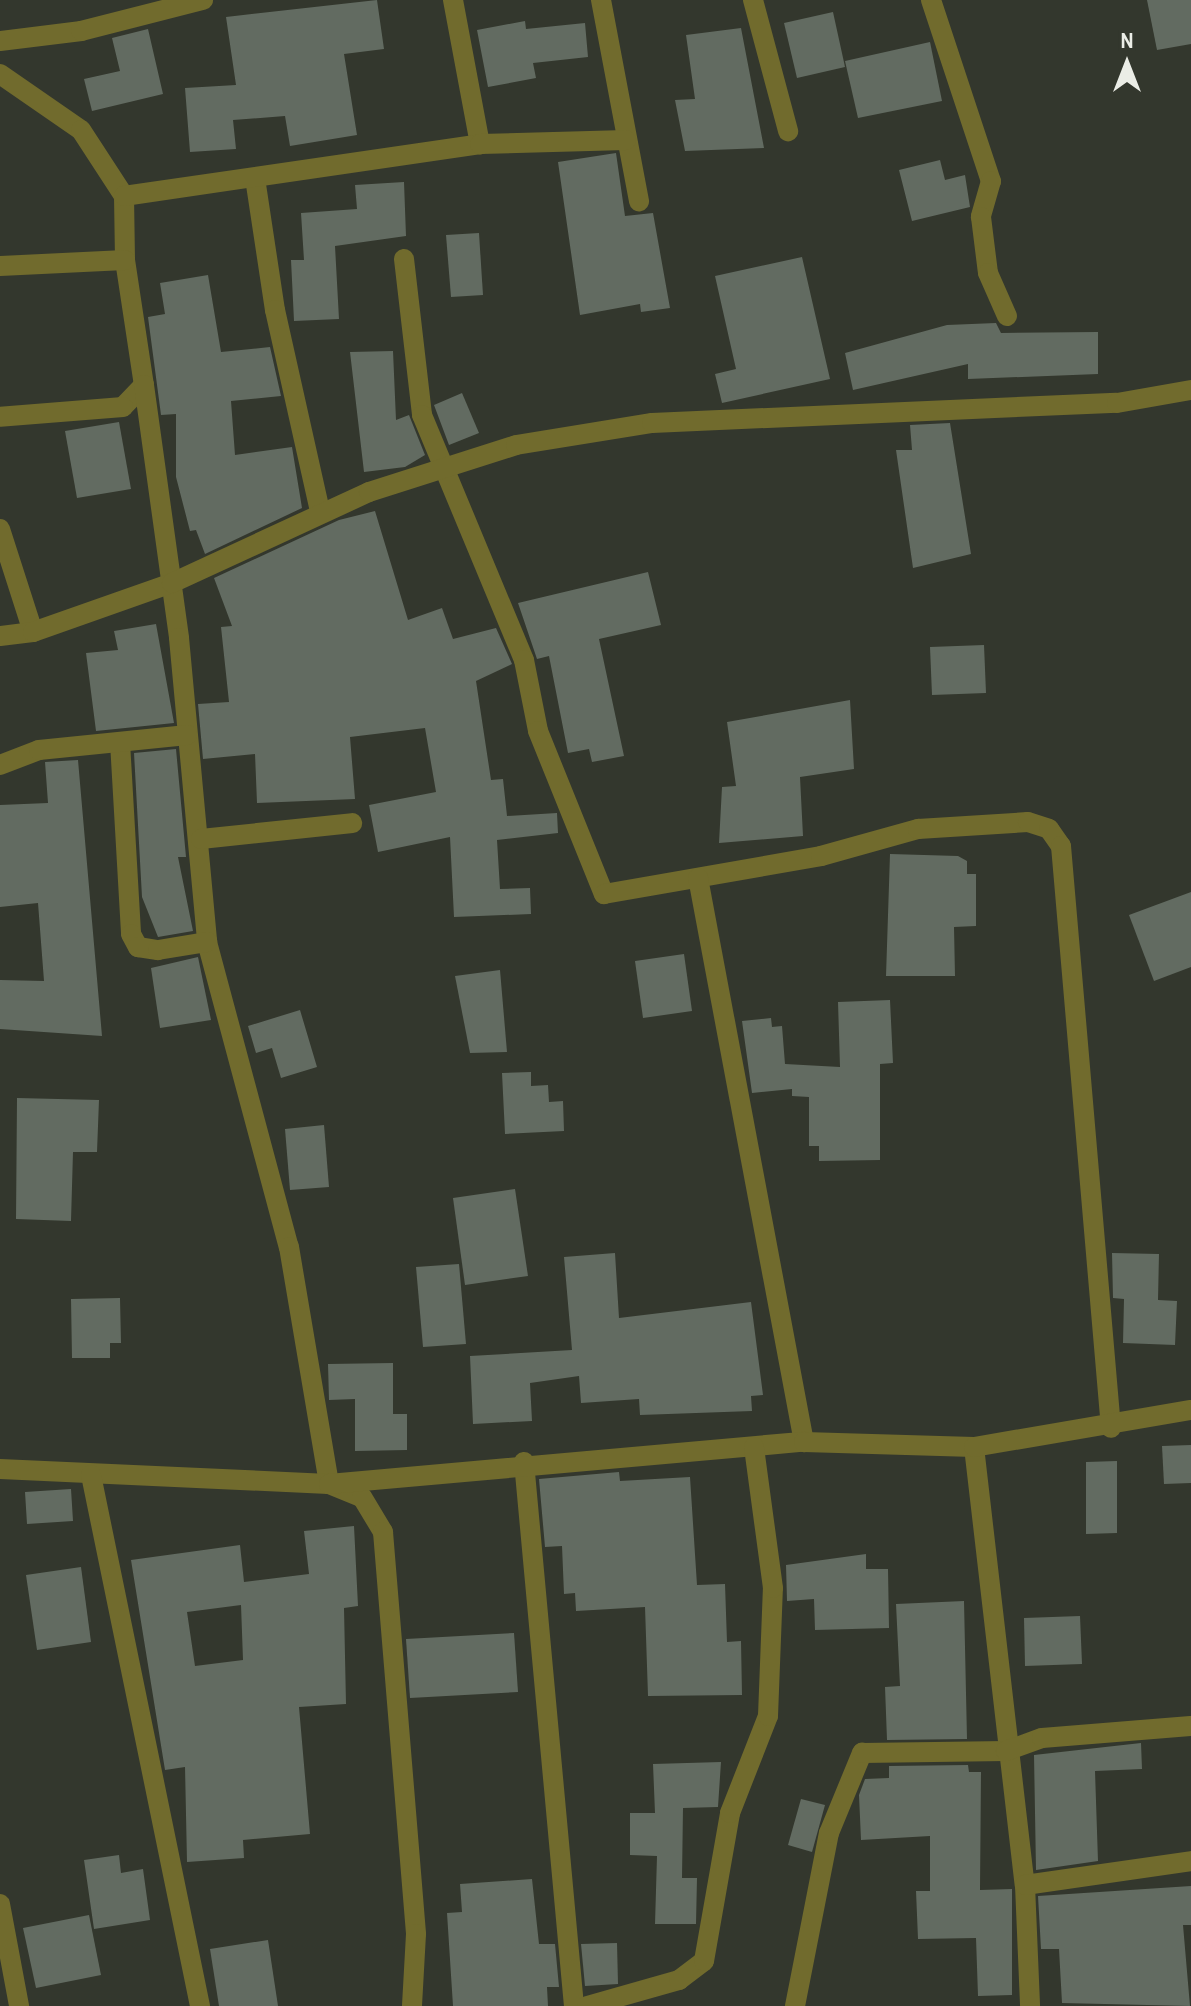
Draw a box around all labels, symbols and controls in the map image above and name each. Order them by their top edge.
north arrow [1087,24,1167,104]
text: N [1120,25,1134,55]

